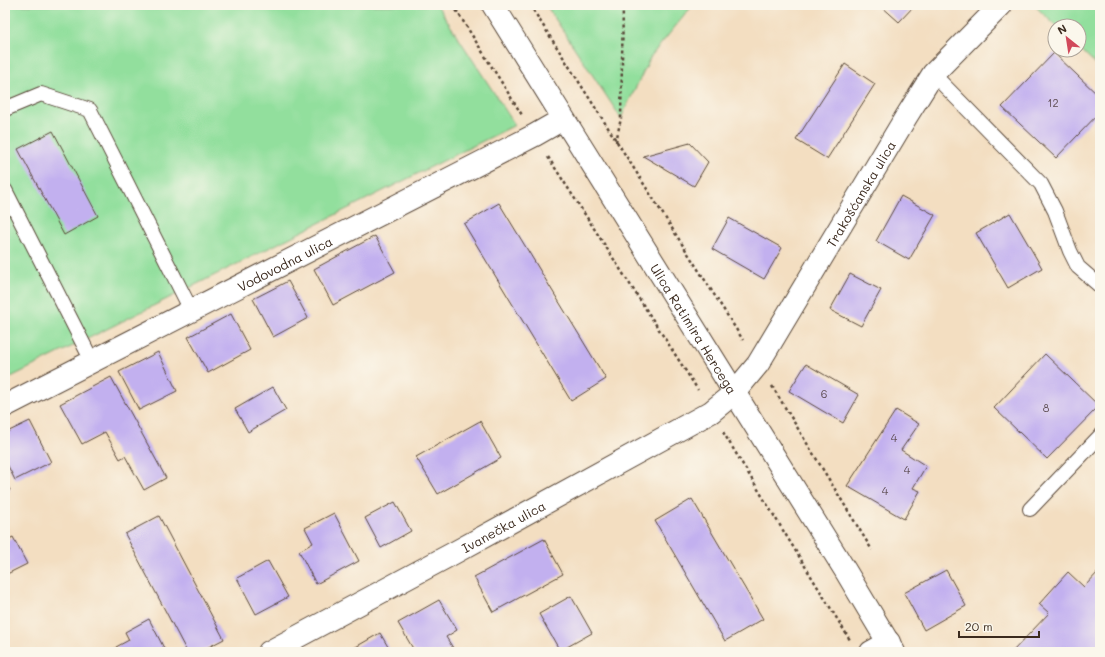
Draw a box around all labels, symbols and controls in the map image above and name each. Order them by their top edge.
north arrow [1047,18,1087,58]
text: N [1054,20,1069,37]
house number: 12 [1047,95,1059,110]
street label: Trakošćanska ulica [822,137,899,250]
street label: Vodovodna ulica [234,232,335,294]
street label: Ulica Ratimira Hercega [647,260,741,397]
house number: 6 [821,386,827,401]
house number: 8 [1043,400,1050,415]
house number: 4 [891,430,898,445]
house number: 4 [904,462,911,477]
house number: 4 [882,483,889,498]
street label: Ivanečka ulica [458,496,548,556]
scale bar [959,613,1039,639]
text: 20 m [965,618,993,634]

